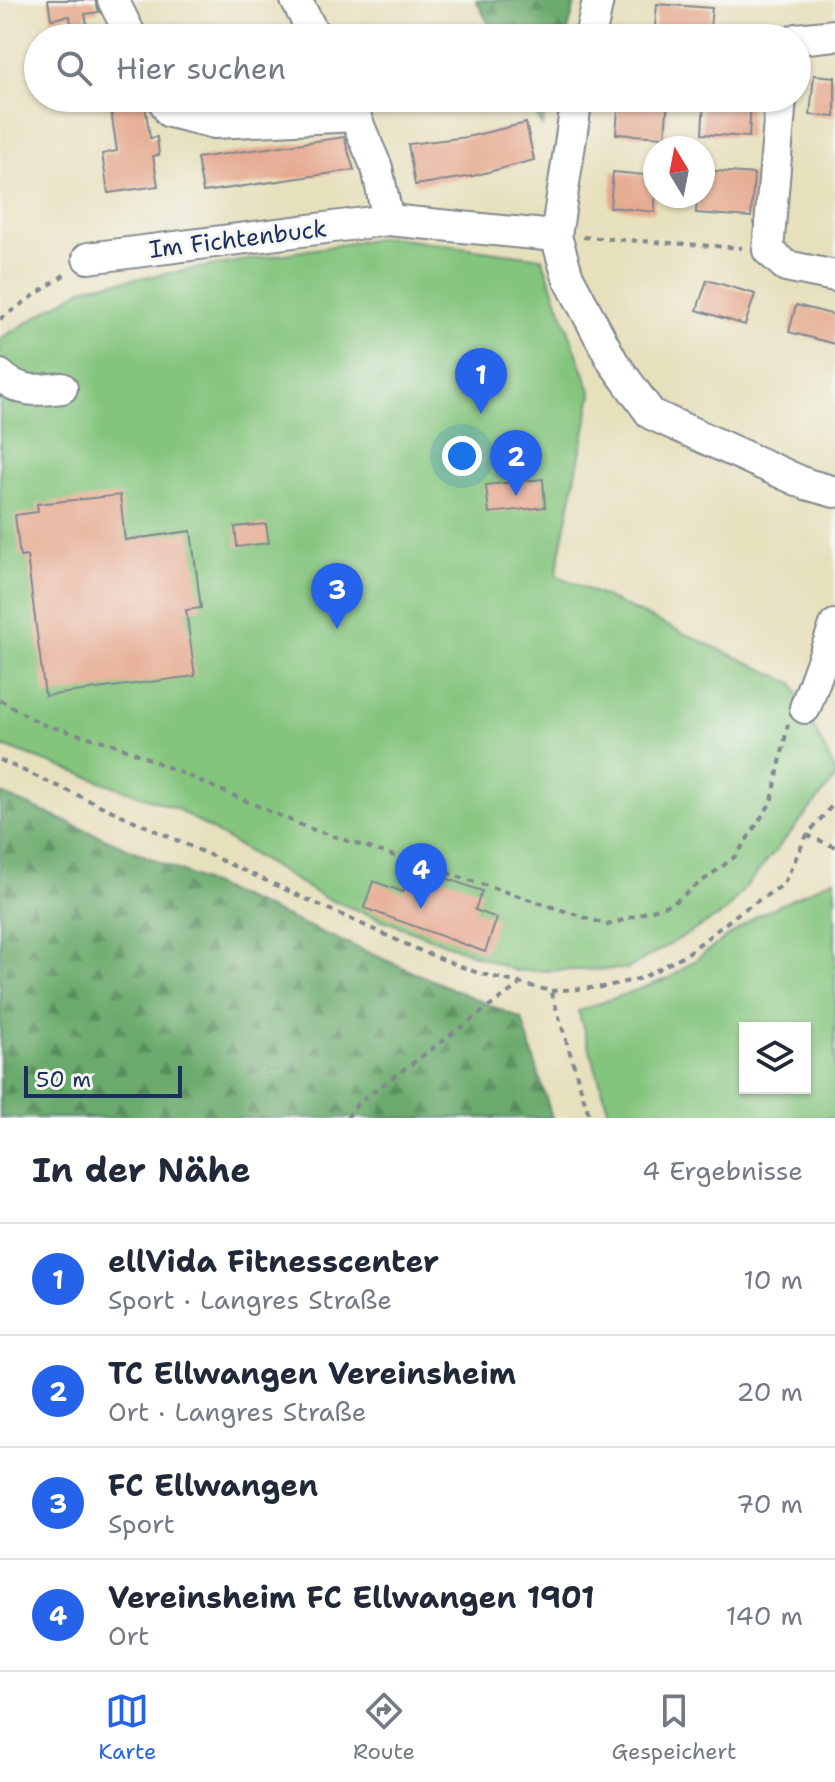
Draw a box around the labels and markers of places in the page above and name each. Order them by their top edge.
pin: 1 [455,348,507,414]
pin: 2 [490,430,542,496]
pin: 3 [311,563,363,629]
pin: 4 [395,843,447,909]

